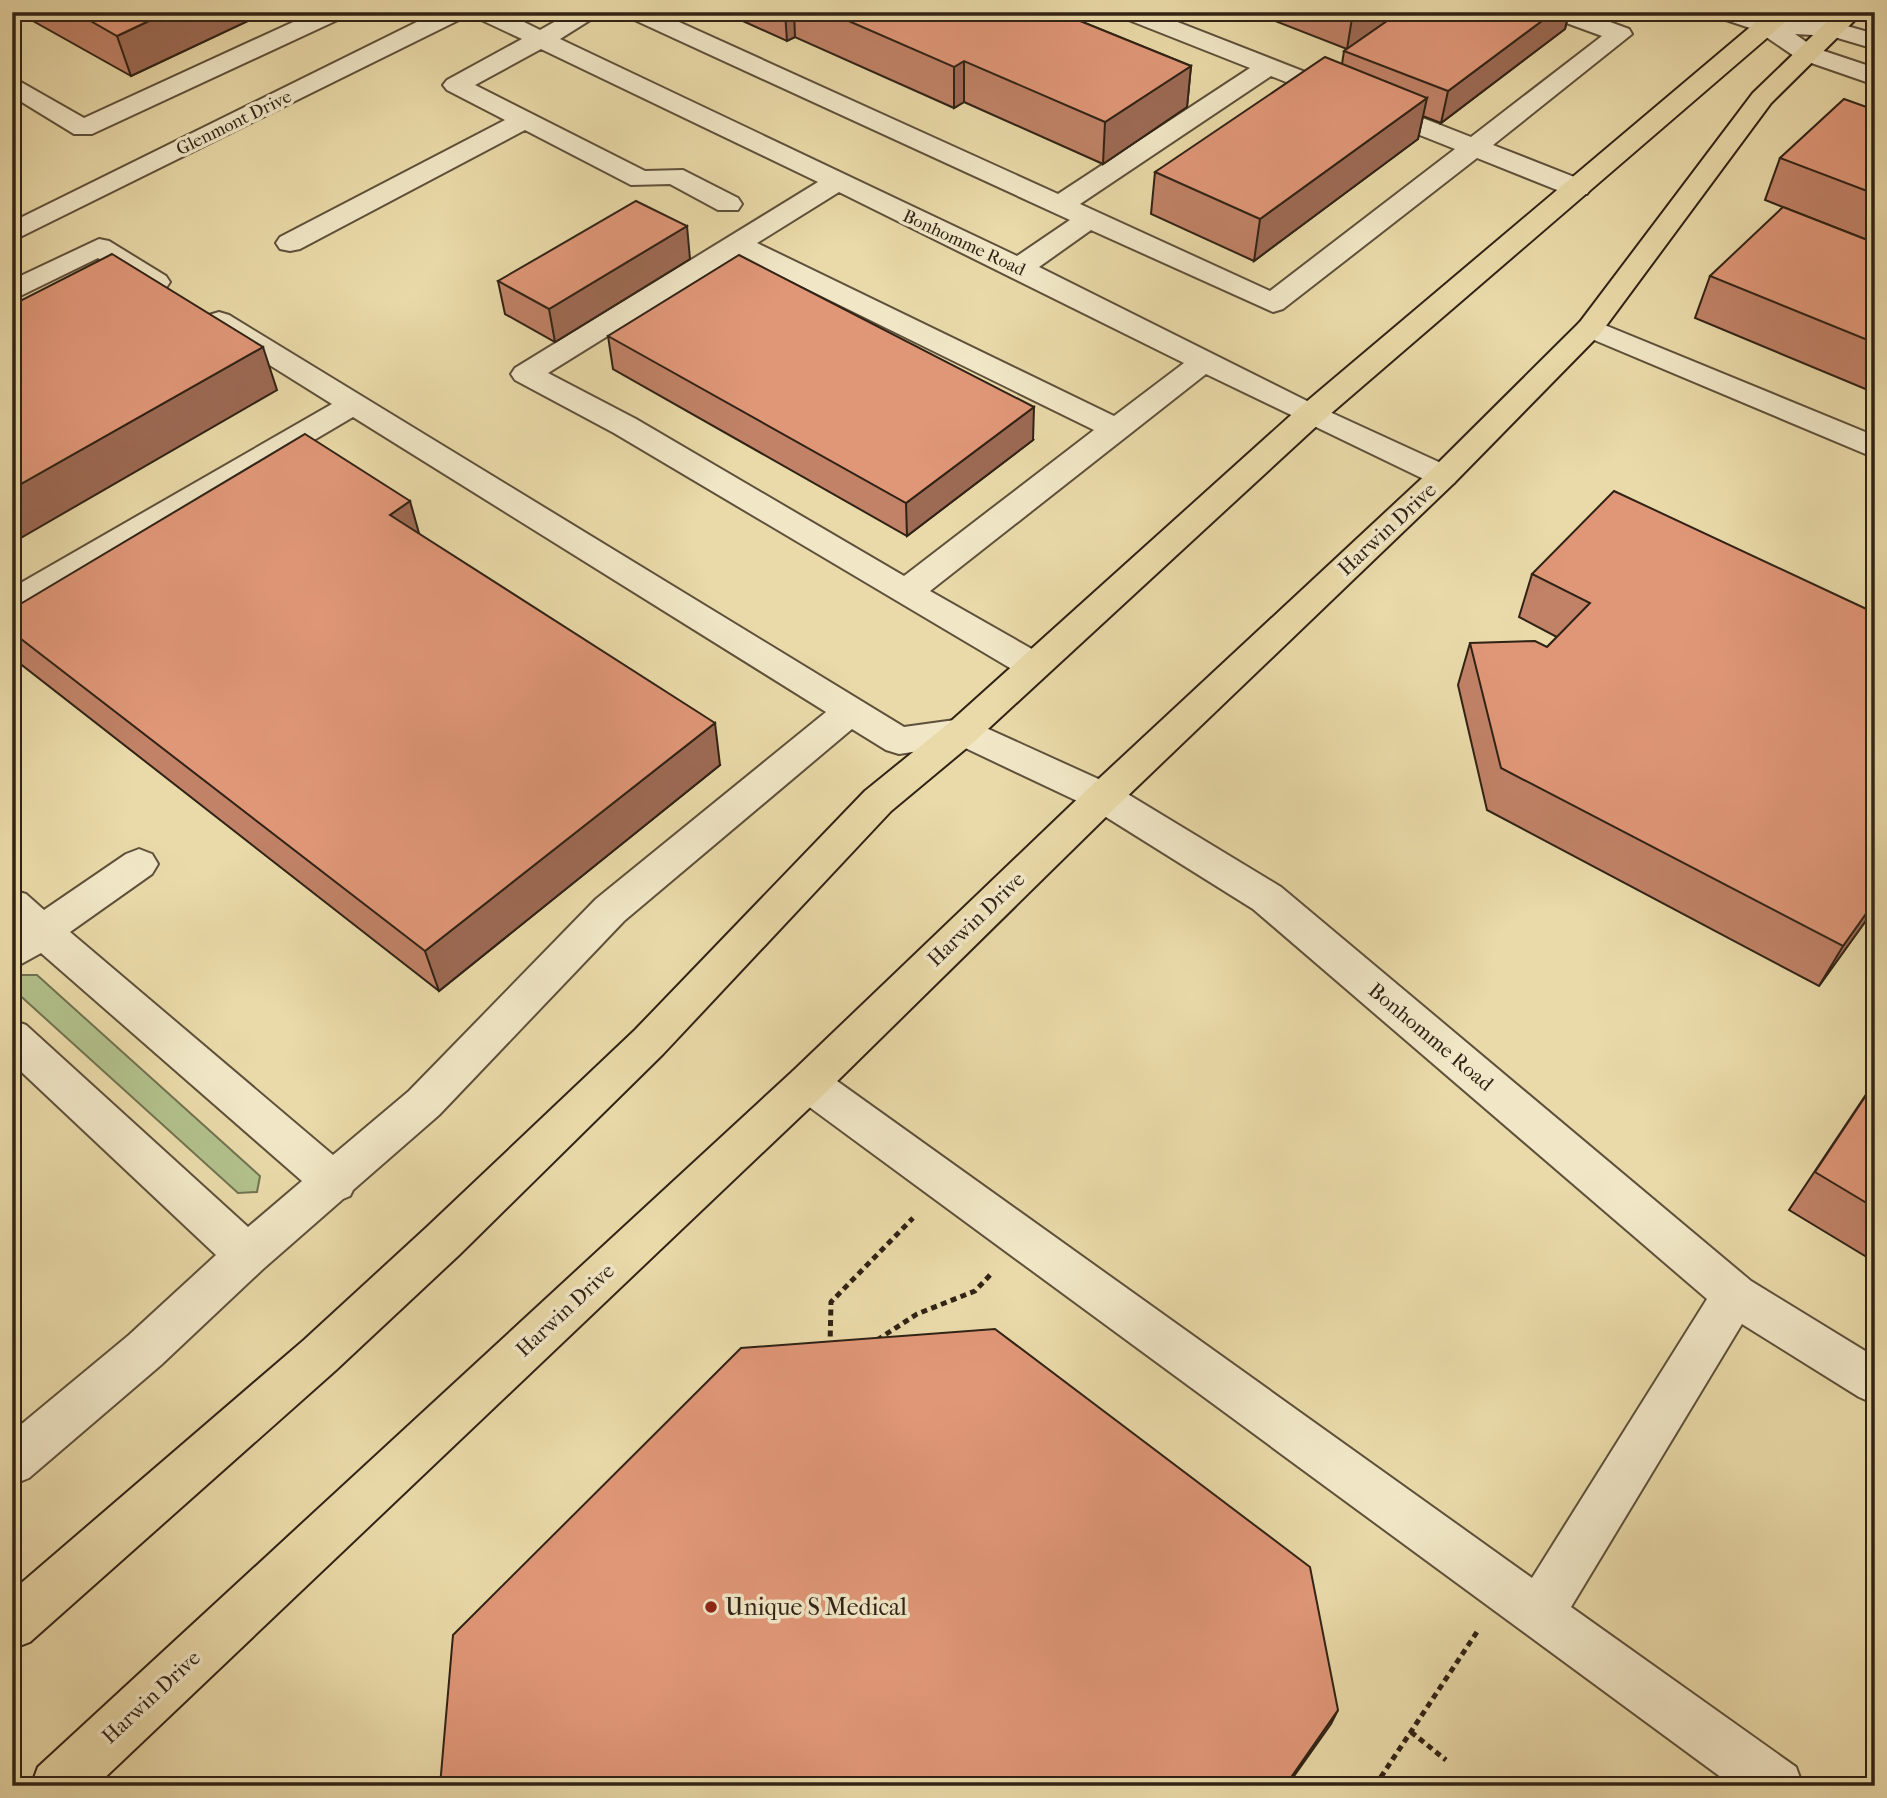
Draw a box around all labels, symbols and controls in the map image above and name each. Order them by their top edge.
street label: Glenmont Drive [173,86,295,160]
street label: Bonhomme Road [899,205,1029,281]
street label: Harwin Drive [1333,478,1441,580]
street label: Harwin Drive [923,867,1029,971]
street label: Bonhomme Road [1364,978,1499,1096]
street label: Harwin Drive [511,1259,619,1361]
place label: Unique S Medical [725,1593,907,1621]
marker: Unique S Medical [703,1599,719,1615]
street label: Harwin Drive [97,1646,205,1748]

